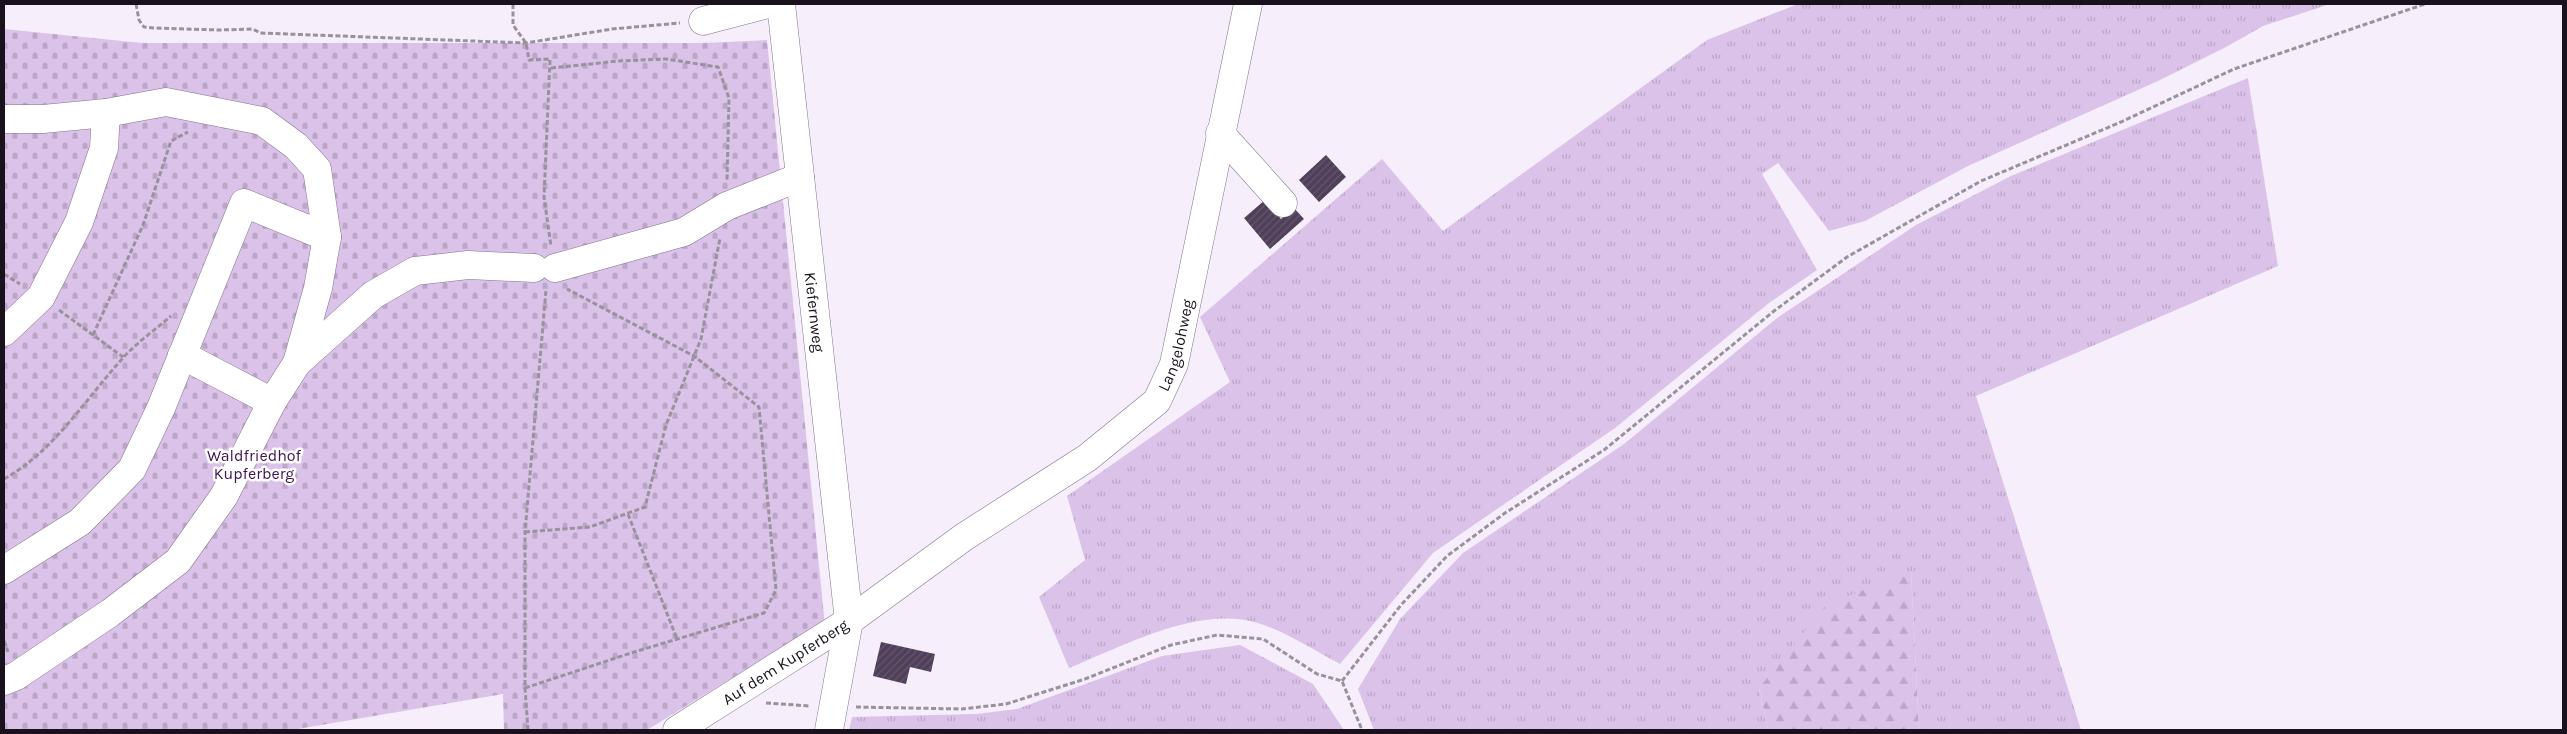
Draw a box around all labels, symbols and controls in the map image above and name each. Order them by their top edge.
street label: Kiefernweg [801,271,828,353]
street label: Langelohweg [1154,297,1197,394]
park label: Waldfriedhof Kupferberg [207,446,302,483]
street label: Auf dem Kupferberg [719,615,852,709]

